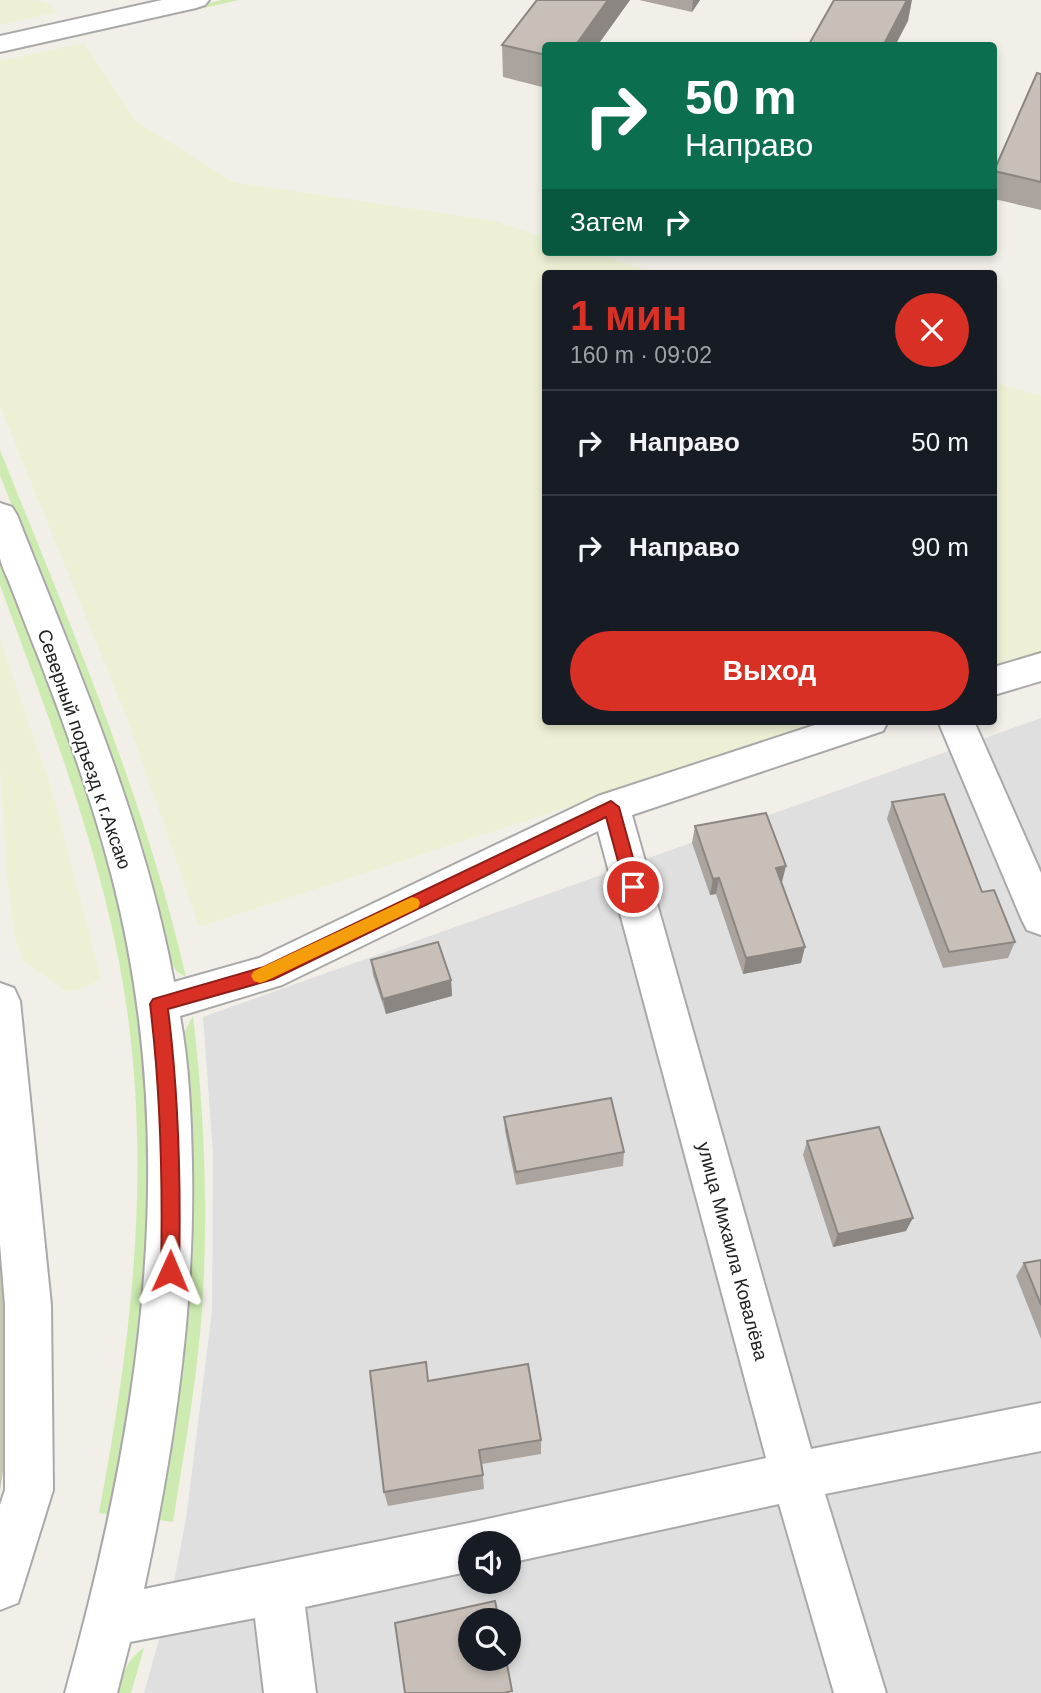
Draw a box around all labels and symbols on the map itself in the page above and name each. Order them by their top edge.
street label: Северный подъезд к г.Аксаю [34,627,135,872]
pin [603,857,663,917]
street label: улица Михаила Ковалёва [693,1139,772,1363]
position arrow [133,1234,207,1308]

